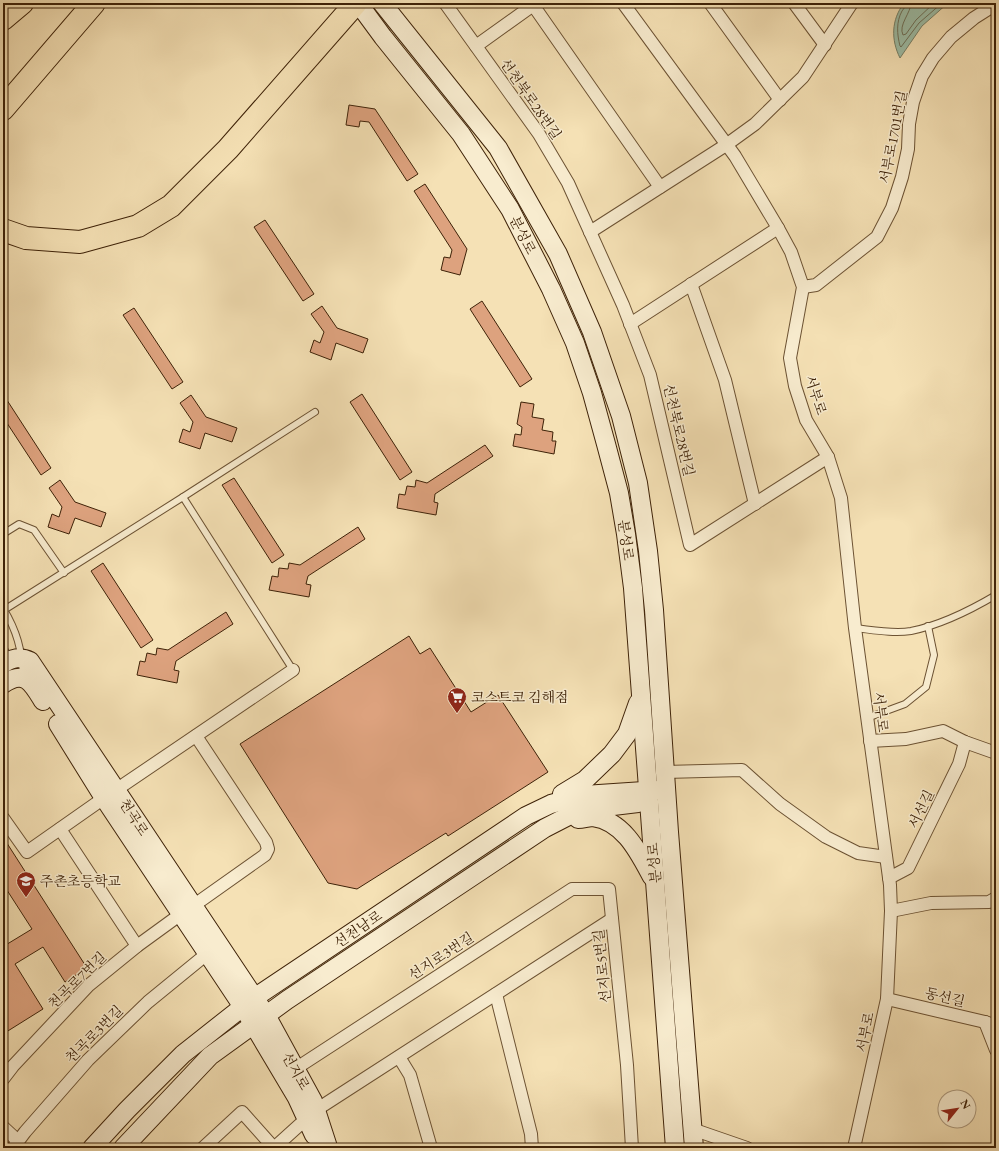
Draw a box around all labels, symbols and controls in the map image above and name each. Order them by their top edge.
street label: 선천북로28번길 [496,55,566,143]
street label: 서부로1701번길 [875,89,911,185]
street label: 분성로 [506,213,540,258]
street label: 서부로 [801,373,831,418]
street label: 선천북로28번길 [660,382,698,478]
street label: 분성로 [614,519,638,562]
supermarket icon: 코스트코 김해점 [446,686,468,714]
place label: 코스트코 김해점 [471,688,568,706]
street label: 서부로 [870,691,892,734]
street label: 서선길 [904,787,938,831]
street label: 천곡로 [115,795,153,839]
street label: 분성로 [643,842,665,884]
school or university icon: 주촌초등학교 [15,870,37,898]
place label: 주촌초등학교 [40,872,122,890]
street label: 선천남로 [331,906,386,952]
street label: 선지로3번길 [405,928,477,984]
street label: 선지로5번길 [589,928,615,1004]
street label: 천곡로7번길 [44,948,110,1012]
street label: 동선길 [923,984,967,1010]
street label: 천곡로3번길 [61,1001,127,1067]
street label: 서부로 [852,1010,878,1054]
street label: 선지로 [278,1049,314,1094]
north arrow [937,1089,977,1129]
text: N [957,1097,974,1111]

